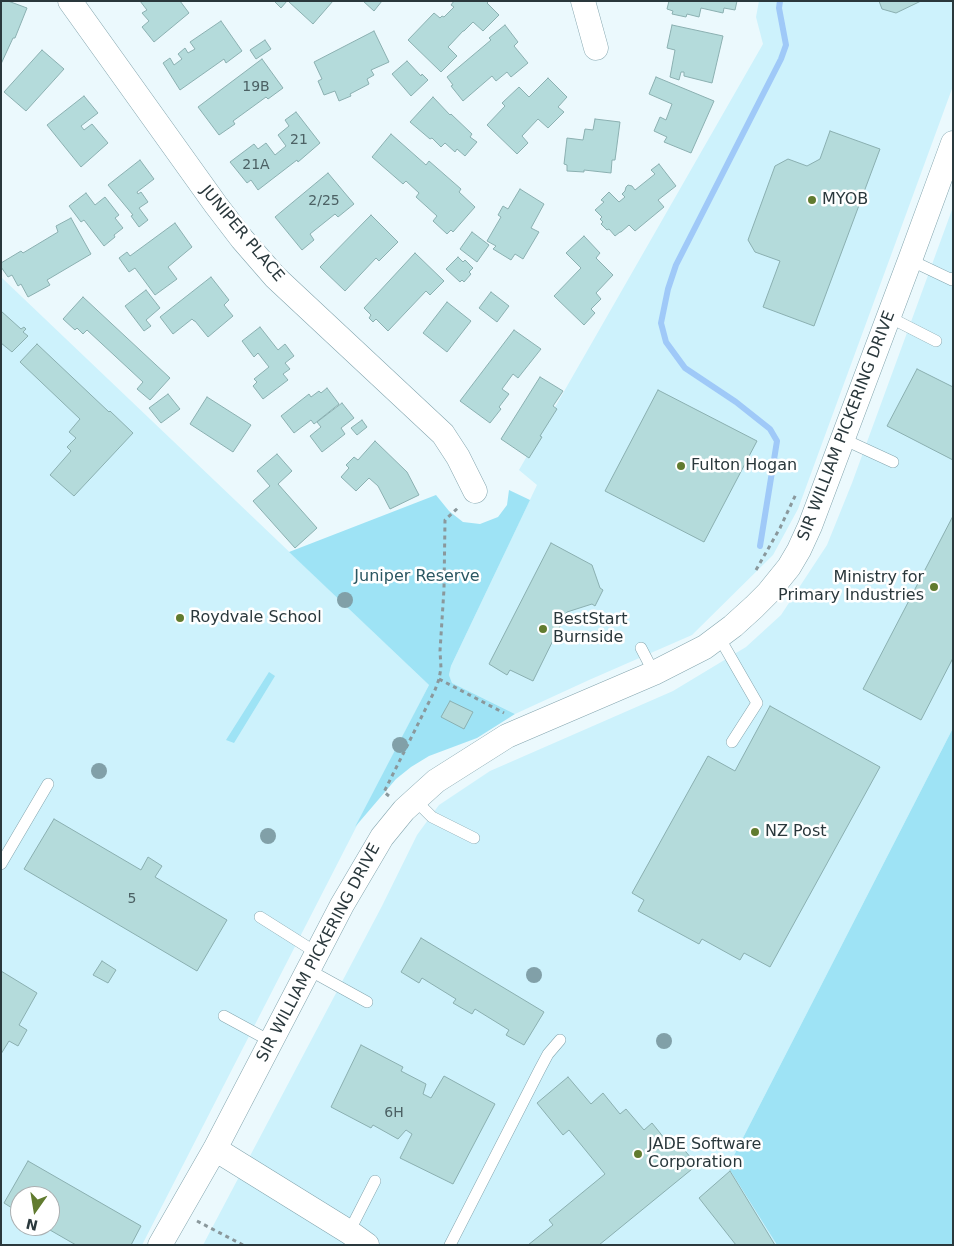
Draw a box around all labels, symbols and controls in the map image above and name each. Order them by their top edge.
house number: 19B [242,79,270,95]
house number: 21 [290,132,308,148]
house number: 21A [242,157,270,173]
street label: JUNIPER PLACE [196,182,288,286]
place label: MYOB [822,190,868,210]
house number: 2/25 [308,193,340,209]
marker: MYOB [806,194,818,206]
street label: SIR WILLIAM PICKERING DRIVE [794,308,900,544]
place label: Fulton Hogan [691,456,797,476]
marker: Fulton Hogan [675,460,687,472]
park label: Juniper Reserve [354,567,480,587]
place label: Ministry for Primary Industries [778,568,924,606]
marker: Ministry for Primary Industries [928,581,940,593]
place label: Roydvale School [190,608,322,628]
place label: BestStart Burnside [553,610,628,648]
marker: Roydvale School [174,612,186,624]
marker: BestStart Burnside [537,623,549,635]
place label: NZ Post [765,822,826,842]
marker: NZ Post [749,826,761,838]
street label: SIR WILLIAM PICKERING DRIVE [253,840,385,1066]
house number: 5 [128,891,136,907]
house number: 6H [384,1105,404,1121]
place label: JADE Software Corporation [648,1135,761,1173]
marker: JADE Software Corporation [632,1148,644,1160]
north arrow [10,1186,60,1236]
text: N [24,1216,39,1234]

